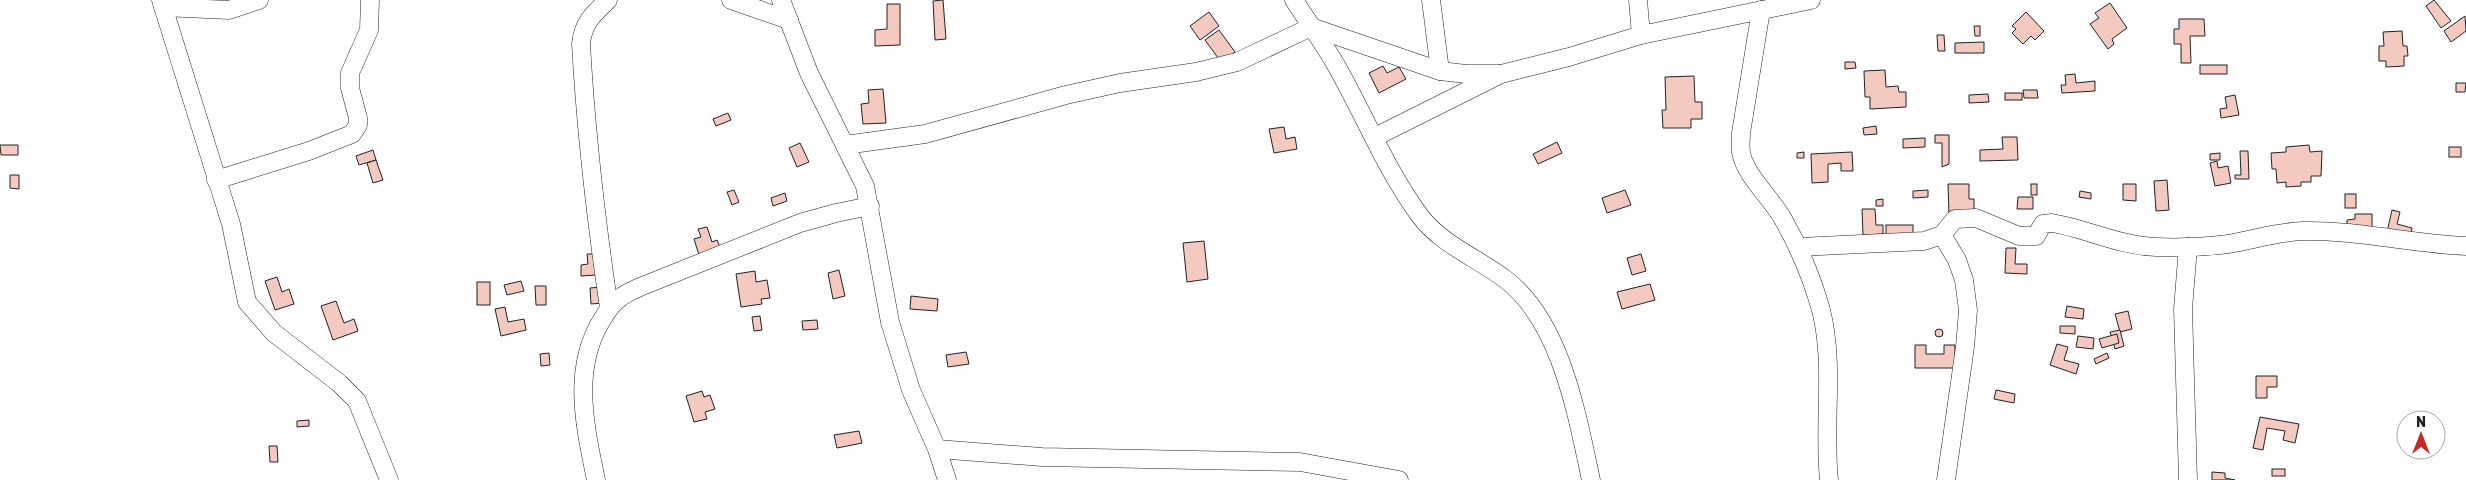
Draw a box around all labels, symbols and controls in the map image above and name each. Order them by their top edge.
north arrow [2396,410,2446,460]
text: N [2416,414,2426,431]

